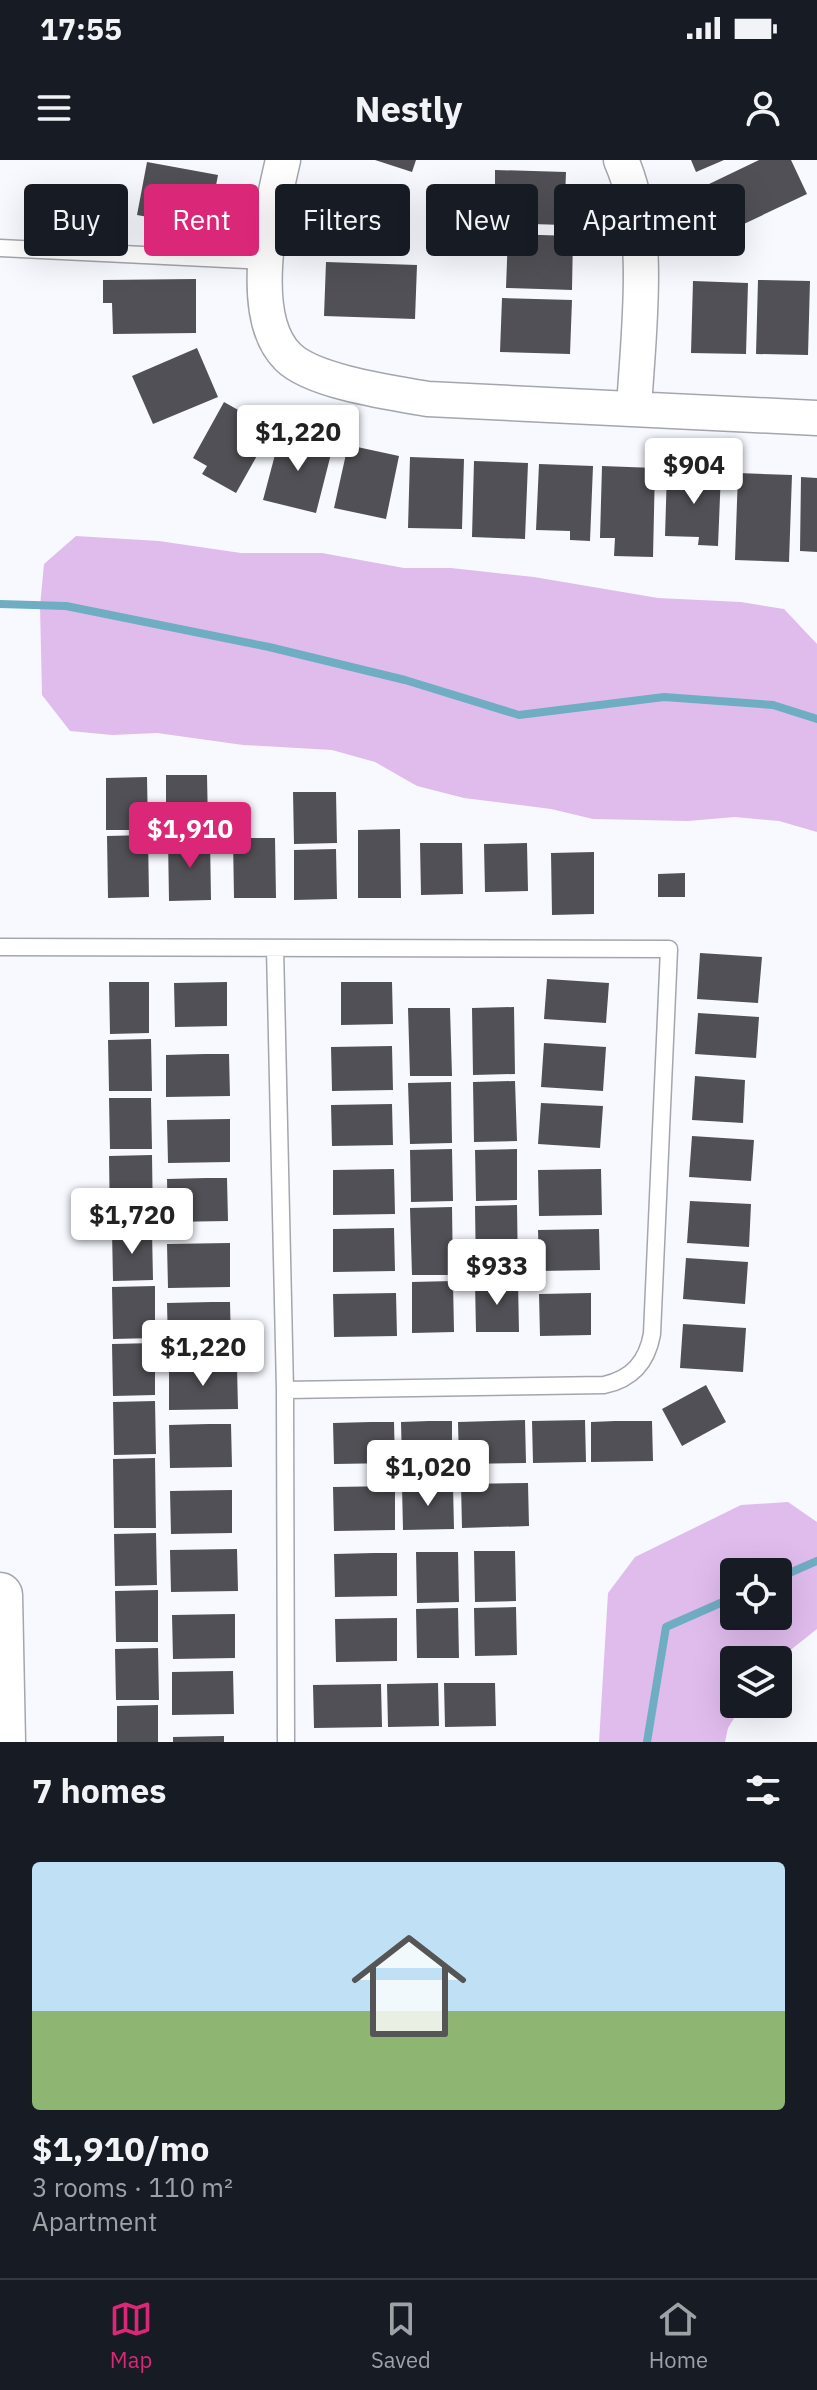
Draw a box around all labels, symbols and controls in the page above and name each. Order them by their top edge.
text: 17:55 [40,9,122,48]
text: Nestly [355,85,462,132]
icon: menu [32,86,76,130]
icon: person [741,86,785,130]
chip: Buy [24,184,128,256]
chip: Rent [144,184,259,256]
chip: Filters [275,184,410,256]
chip: New [426,184,538,256]
chip: Apartment [554,184,745,256]
pin: $1,220 [233,405,363,473]
text: $1,220 [255,414,341,448]
pin: $904 [647,438,741,506]
text: $904 [663,447,725,481]
pin: $1,910 [125,802,255,870]
text: $1,910 [147,811,233,845]
pin: $1,720 [67,1188,197,1256]
text: $1,720 [89,1197,175,1231]
pin: $933 [450,1239,544,1307]
text: $933 [466,1248,528,1282]
pin: $1,220 [138,1320,268,1388]
text: $1,220 [160,1329,246,1363]
pin: $1,020 [363,1440,493,1508]
text: $1,020 [385,1449,471,1483]
map controls [720,1558,792,1718]
button: locate [720,1558,792,1630]
button: layers [720,1646,792,1718]
text: 7 homes [32,1768,167,1812]
icon: filters [741,1768,785,1812]
icon: home [337,1914,481,2058]
text: $1,910/mo [32,2126,209,2170]
text: 3 rooms · 110 m² [32,2170,233,2204]
text: Apartment [32,2204,157,2238]
tab: Map [109,2297,153,2374]
tab: Saved [371,2297,431,2374]
tab: Home [649,2297,708,2374]

